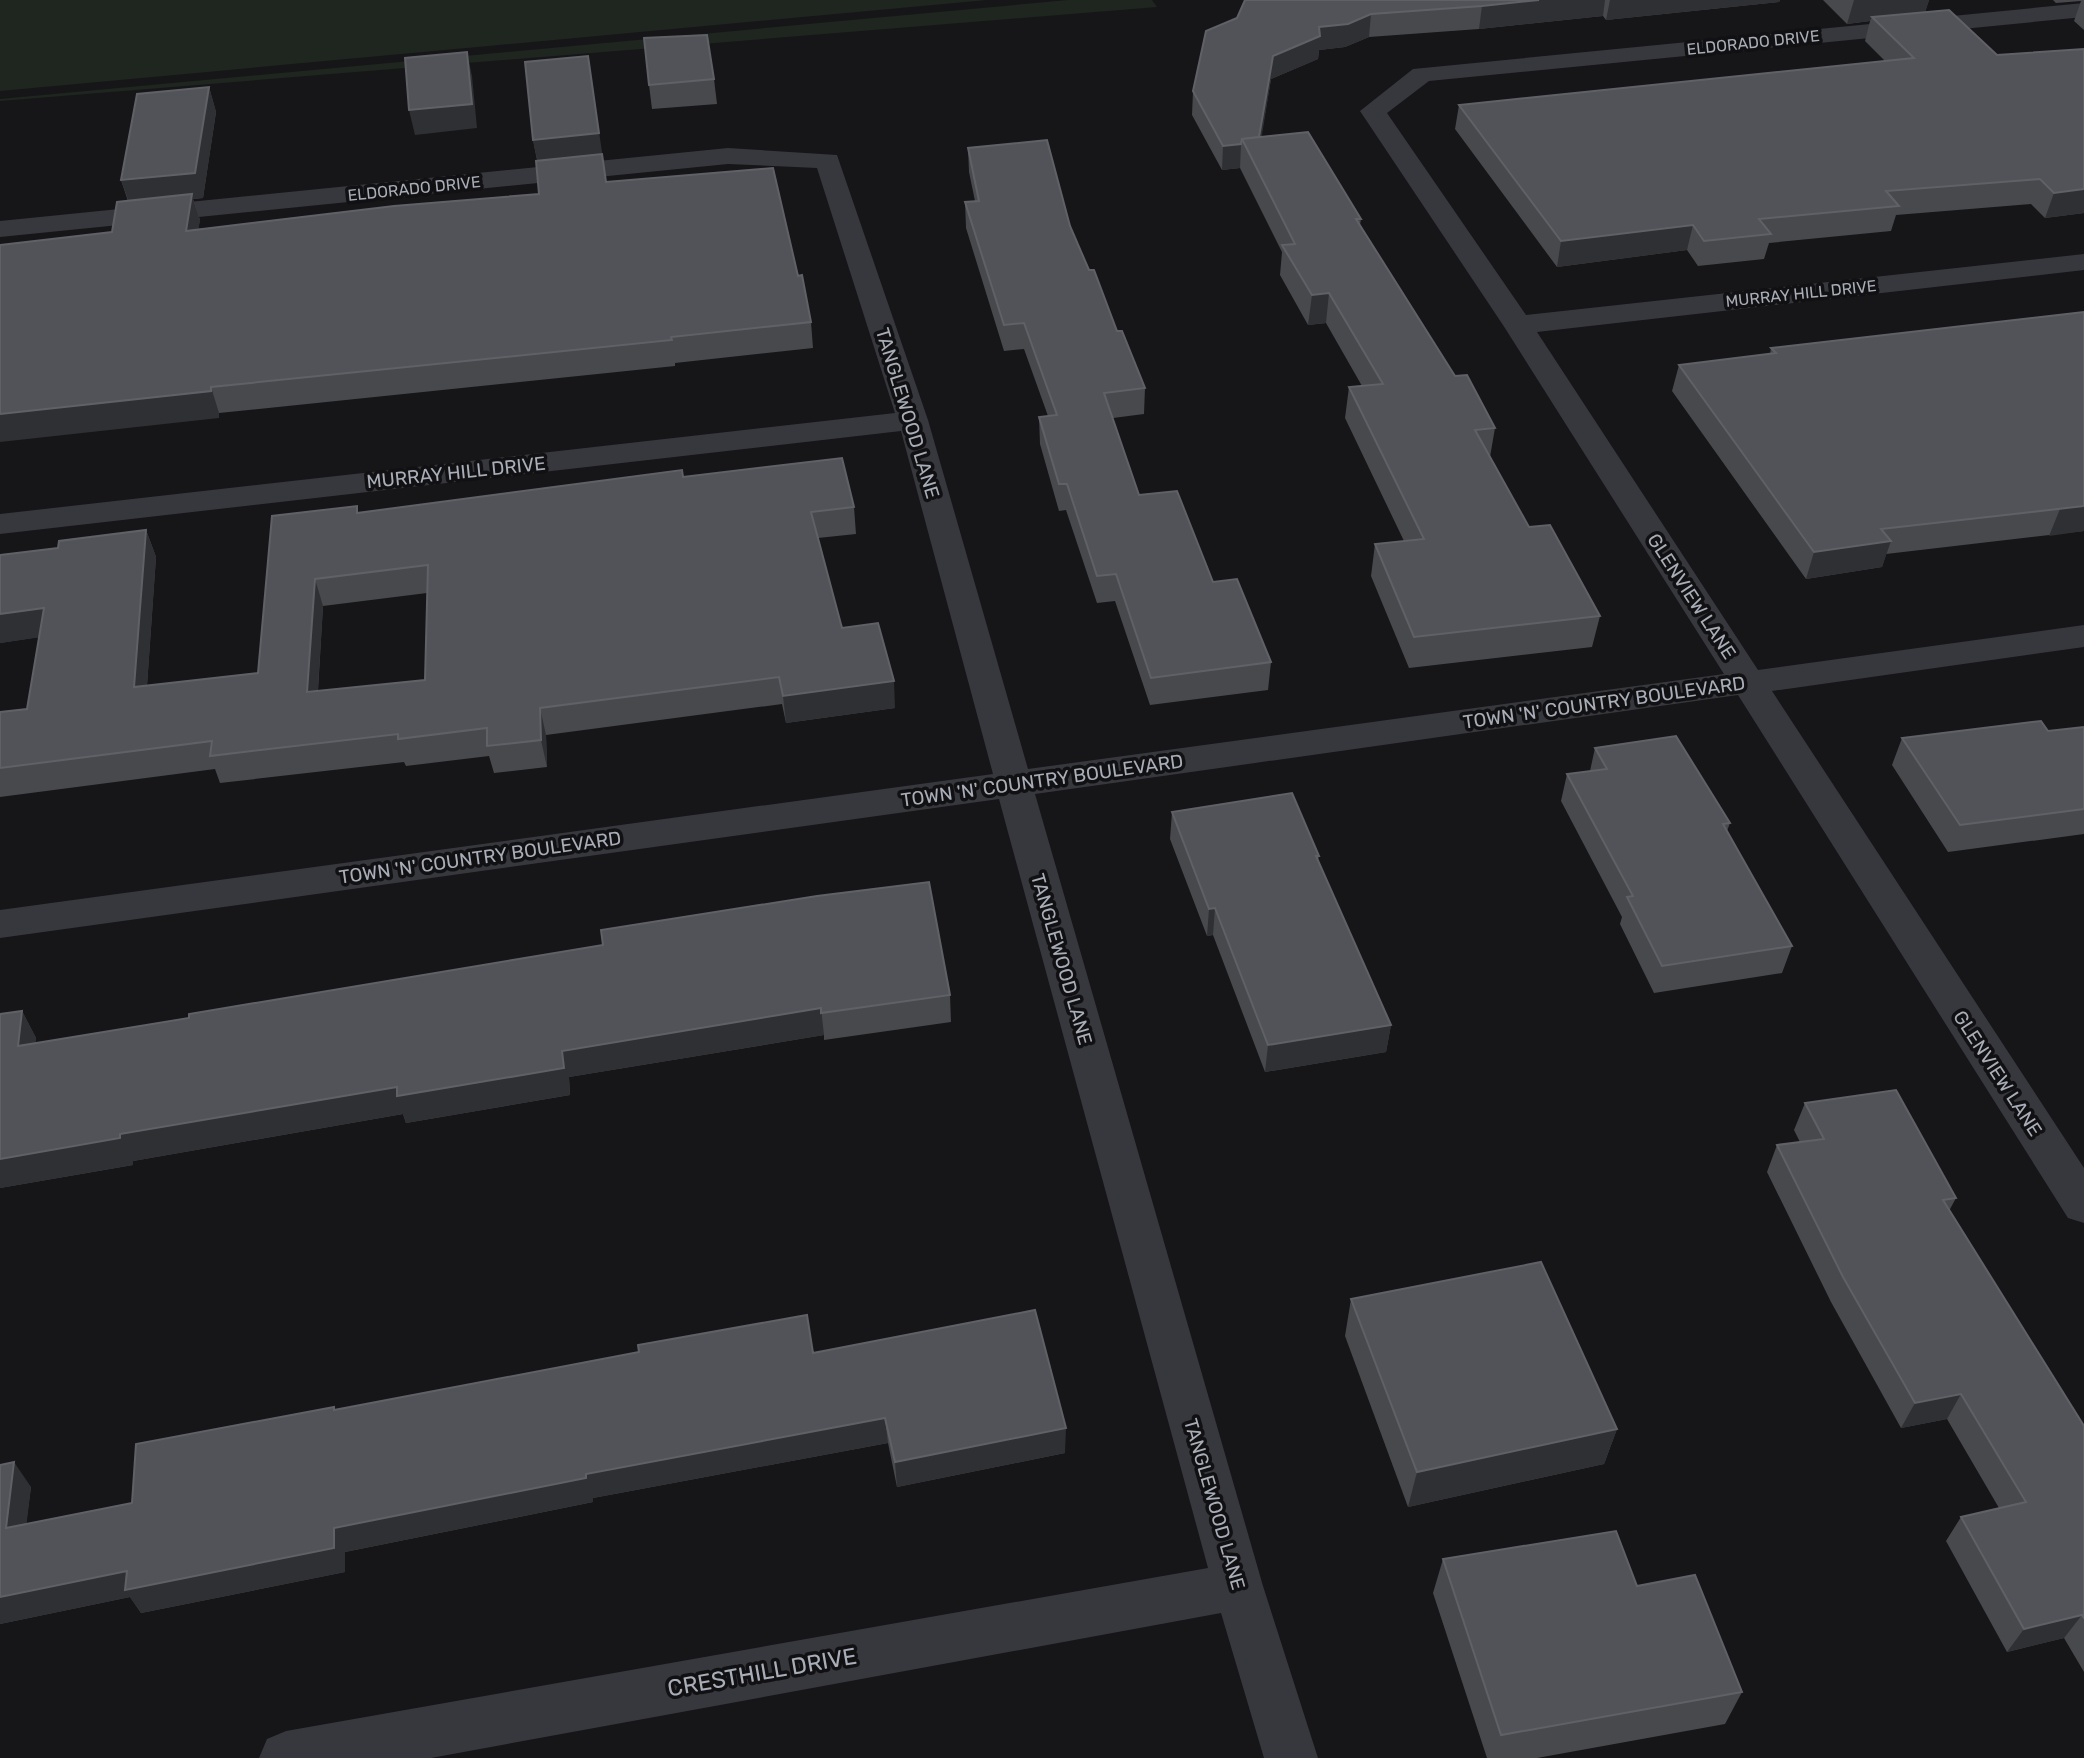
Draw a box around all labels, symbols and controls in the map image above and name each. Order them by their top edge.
street label: ELDORADO DRIVE [1686,26,1820,59]
street label: ELDORADO DRIVE [347,172,481,205]
street label: MURRAY HILL DRIVE [1725,276,1877,311]
street label: TANGLEWOOD LANE [871,325,944,501]
street label: MURRAY HILL DRIVE [365,452,547,493]
street label: GLENVIEW LANE [1642,529,1741,663]
street label: TOWN 'N' COUNTRY BOULEVARD [1461,671,1747,734]
street label: TOWN 'N' COUNTRY BOULEVARD [899,749,1185,812]
street label: TOWN 'N' COUNTRY BOULEVARD [337,826,623,889]
street label: TANGLEWOOD LANE [1026,871,1097,1048]
street label: GLENVIEW LANE [1948,1006,2047,1140]
street label: TANGLEWOOD LANE [1179,1416,1250,1593]
street label: CRESTHILL DRIVE [665,1642,859,1702]

